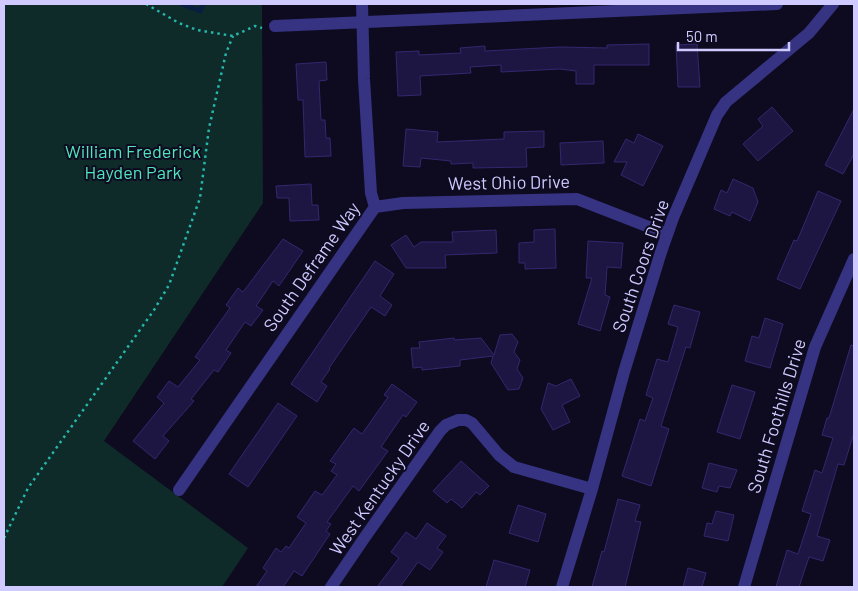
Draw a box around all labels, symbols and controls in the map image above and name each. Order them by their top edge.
scale bar [678,20,789,52]
text: 50 m [686,27,718,45]
park label: William Frederick Hayden Park [65,140,201,183]
street label: West Ohio Drive [448,170,570,194]
street label: South Coors Drive [607,196,673,335]
street label: South Deframe Way [258,198,364,335]
street label: South Foothills Drive [742,336,810,496]
street label: West Kentucky Drive [324,416,434,559]

